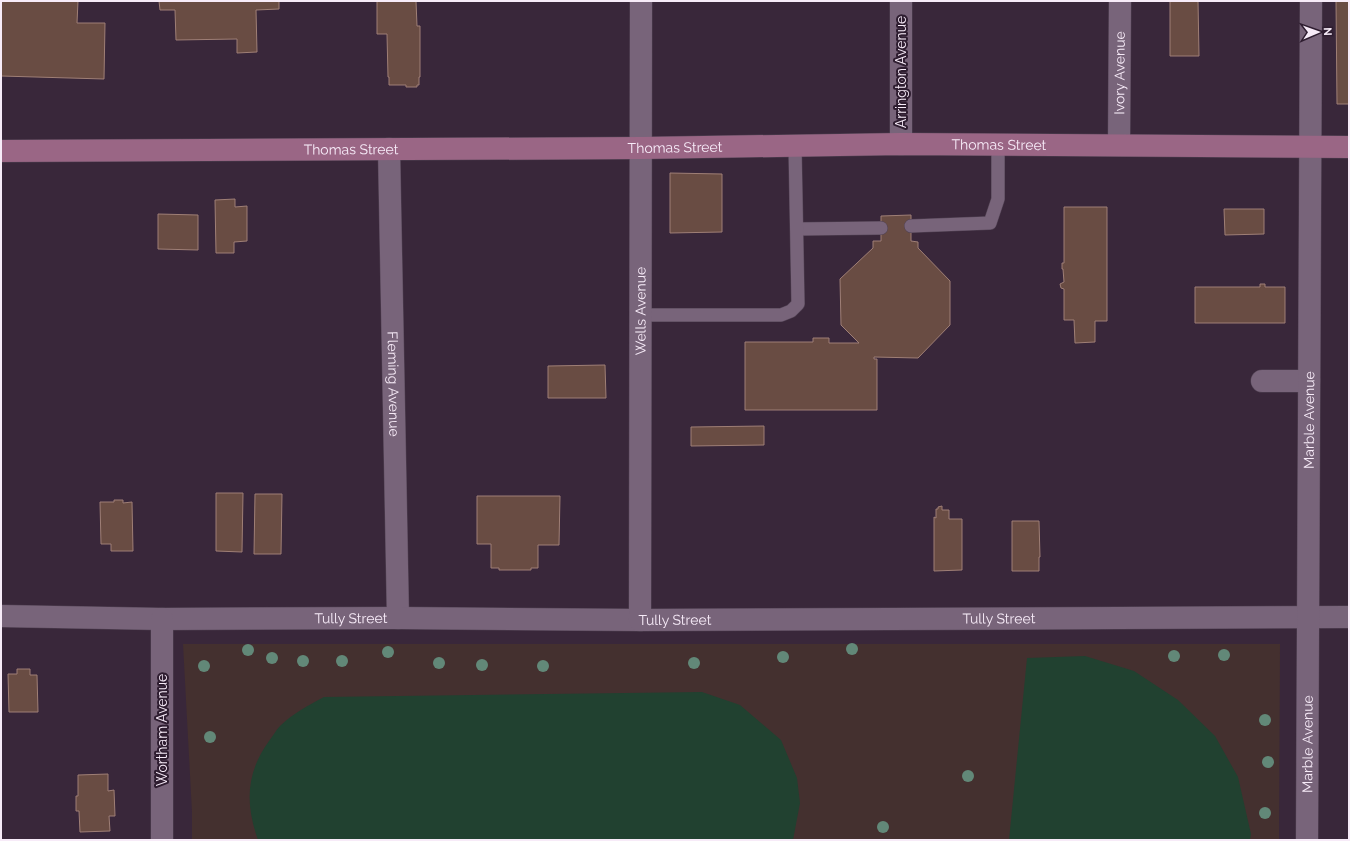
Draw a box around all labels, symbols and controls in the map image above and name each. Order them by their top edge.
north arrow [1298,12,1338,52]
street label: Arrington Avenue [893,16,909,128]
text: N [1321,27,1334,36]
street label: Ivory Avenue [1111,31,1128,115]
street label: Thomas Street [952,136,1047,153]
street label: Thomas Street [628,139,723,156]
street label: Thomas Street [304,141,399,158]
street label: Wells Avenue [632,267,649,355]
street label: Fleming Avenue [384,331,403,437]
street label: Marble Avenue [1301,371,1317,469]
street label: Tully Street [315,610,388,626]
street label: Tully Street [963,610,1036,627]
street label: Tully Street [639,612,712,628]
street label: Wortham Avenue [154,674,170,786]
street label: Marble Avenue [1299,695,1316,793]

